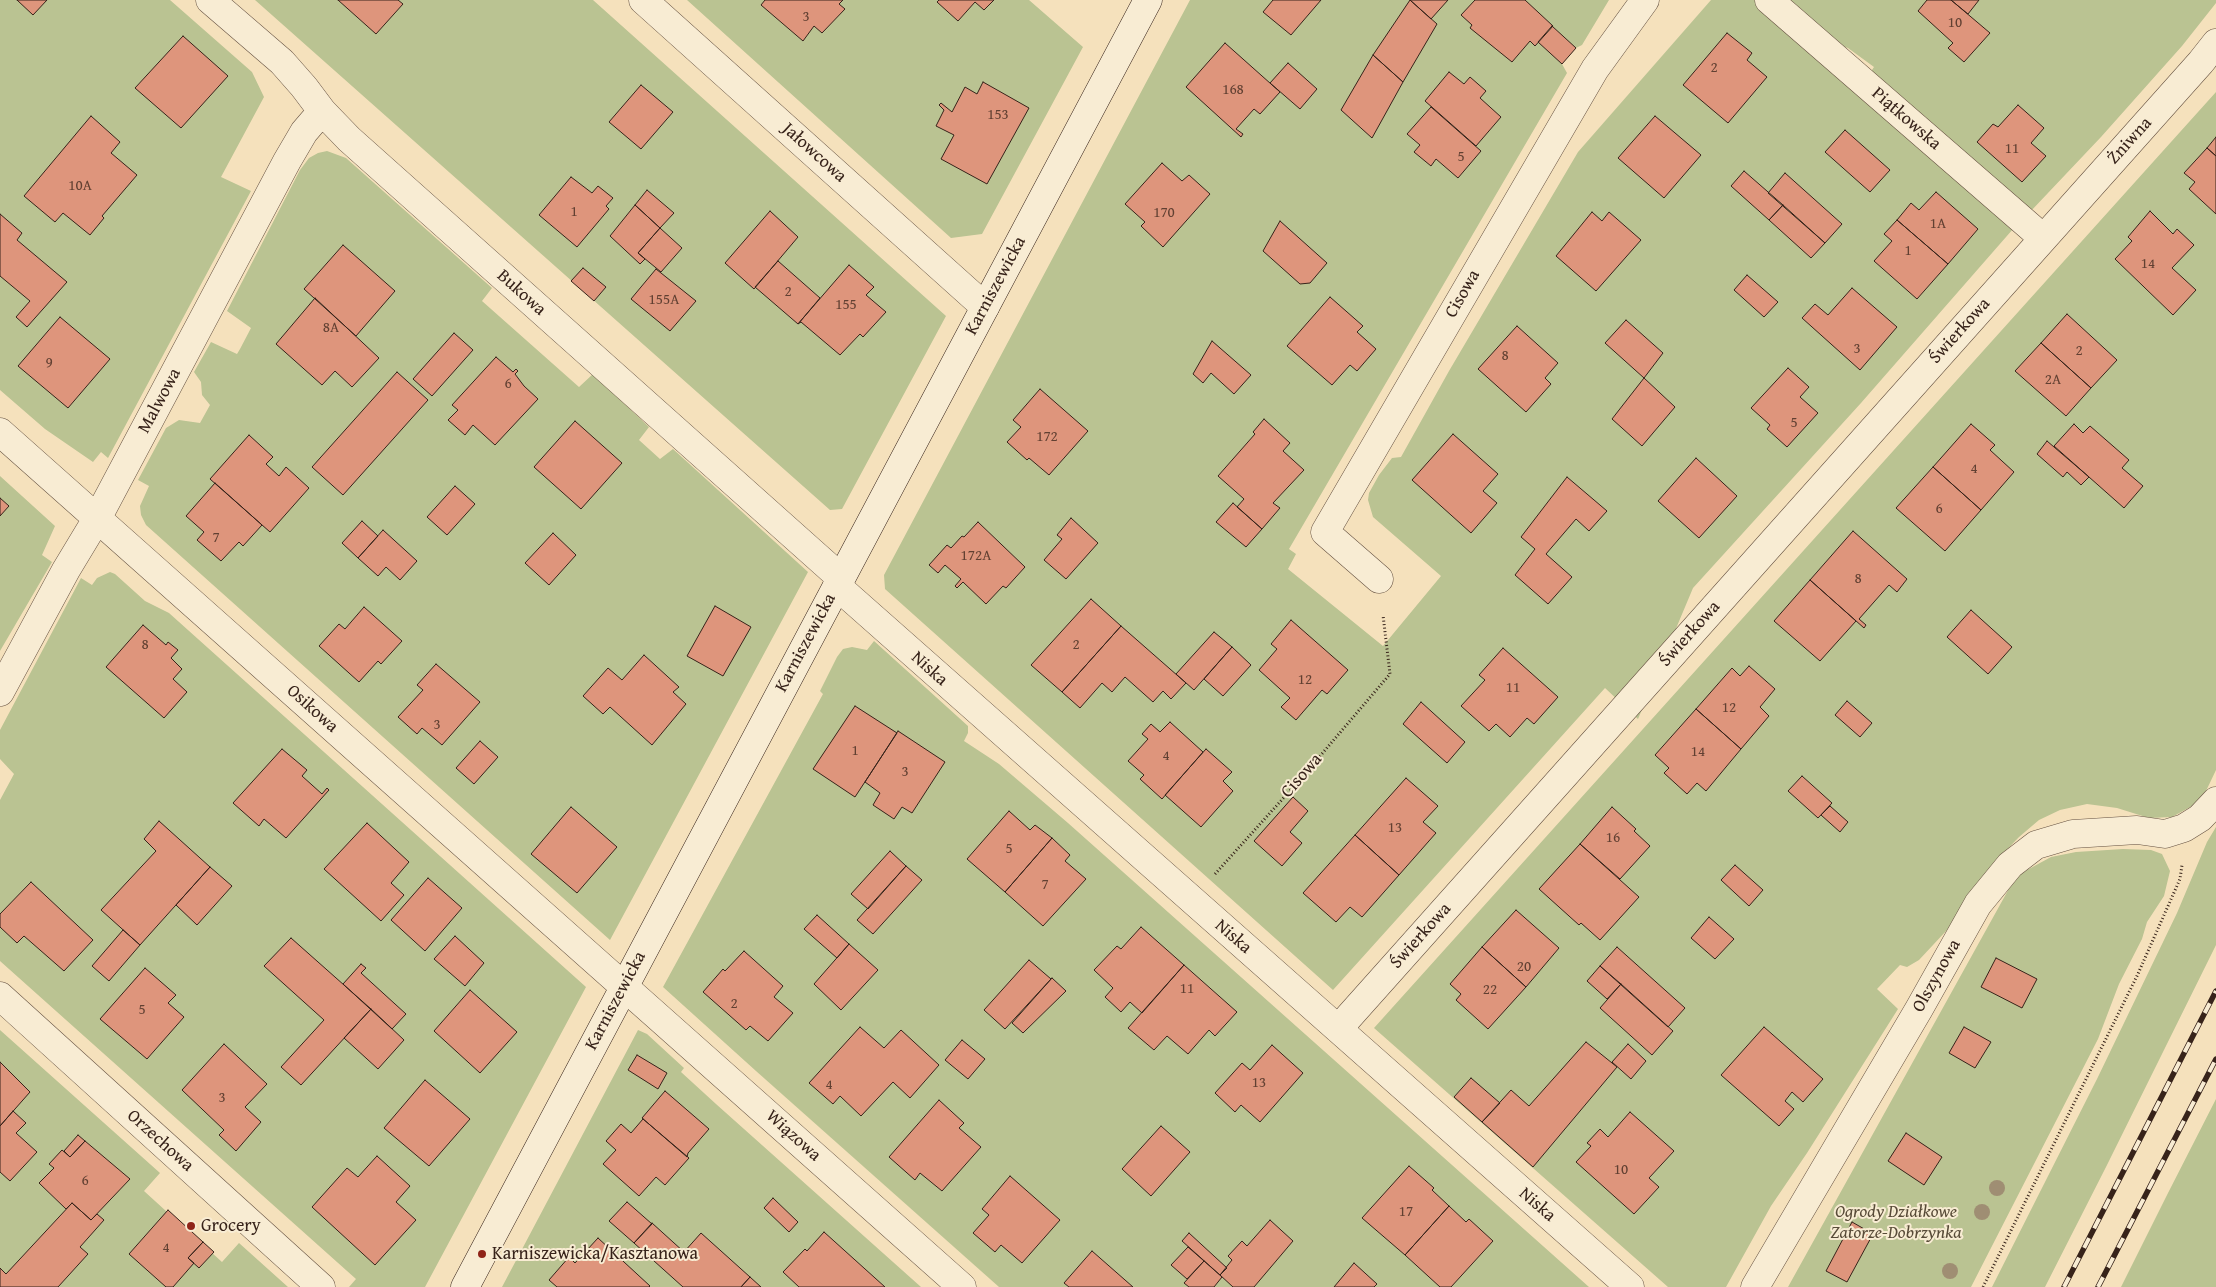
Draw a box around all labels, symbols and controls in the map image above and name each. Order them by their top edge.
house number: 3 [802,8,810,26]
house number: 10 [1948,14,1962,32]
house number: 2 [1710,59,1718,77]
house number: 168 [1222,81,1244,99]
street label: Piątkowska [1867,83,1945,155]
house number: 153 [987,106,1009,124]
street label: Żniwna [2103,113,2157,169]
street label: Jałowcowa [777,119,851,187]
house number: 11 [2005,140,2019,158]
house number: 5 [1457,148,1465,166]
house number: 10A [68,177,92,195]
house number: 1 [570,203,578,221]
house number: 170 [1153,204,1175,222]
house number: 1A [1930,215,1946,233]
street label: Karniszewicka [961,233,1031,339]
house number: 1 [1904,242,1912,260]
house number: 14 [2141,255,2155,273]
street label: Bukowa [492,265,550,321]
street label: Cisowa [1441,266,1485,322]
house number: 2 [784,283,792,301]
house number: 155A [649,291,679,309]
street label: Świerkowa [1925,294,1995,368]
house number: 155 [835,296,857,314]
house number: 8A [323,319,339,337]
house number: 3 [1853,340,1861,358]
house number: 2 [2075,342,2083,360]
house number: 8 [1501,347,1509,365]
house number: 9 [45,354,53,372]
street label: Malwowa [134,365,186,437]
house number: 2A [2045,371,2061,389]
house number: 6 [504,375,512,393]
house number: 5 [1790,414,1798,432]
house number: 172 [1036,428,1058,446]
house number: 4 [1970,460,1978,478]
house number: 6 [1935,500,1943,518]
house number: 7 [212,529,220,547]
house number: 172A [961,547,991,565]
house number: 8 [1854,570,1862,588]
street label: Karniszewicka [771,590,841,696]
street label: Świerkowa [1655,597,1725,671]
house number: 8 [141,636,149,654]
house number: 2 [1072,636,1080,654]
street label: Niska [906,647,952,691]
house number: 12 [1298,671,1312,689]
house number: 11 [1506,679,1520,697]
street label: Osikowa [282,680,342,738]
house number: 12 [1722,699,1736,717]
house number: 3 [433,716,441,734]
house number: 1 [851,742,859,760]
house number: 14 [1691,743,1705,761]
house number: 4 [1162,747,1170,765]
street label: Cisowa [1277,749,1327,803]
house number: 3 [901,763,909,781]
house number: 13 [1388,819,1402,837]
house number: 16 [1606,829,1620,847]
house number: 5 [1005,840,1013,858]
house number: 7 [1041,876,1049,894]
street label: Świerkowa [1386,899,1456,973]
street label: Niska [1210,915,1256,959]
street label: Olszynowa [1908,936,1966,1016]
street label: Karniszewicka [581,948,651,1054]
house number: 20 [1517,958,1531,976]
house number: 11 [1180,980,1194,998]
house number: 22 [1483,981,1497,999]
house number: 2 [730,995,738,1013]
house number: 5 [138,1001,146,1019]
house number: 13 [1252,1074,1266,1092]
house number: 4 [825,1076,833,1094]
house number: 3 [218,1089,226,1107]
street label: Orzechowa [122,1105,198,1177]
street label: Wiązowa [761,1106,825,1166]
house number: 10 [1614,1161,1628,1179]
house number: 6 [81,1172,89,1190]
street label: Niska [1514,1183,1560,1227]
park label: Ogrody Działkowe Zatorze-Dobrzynka [1830,1201,1962,1244]
house number: 17 [1399,1203,1413,1221]
place label: Grocery [201,1215,261,1237]
marker: Grocery [185,1220,197,1232]
house number: 4 [162,1239,170,1257]
place label: Karniszewicka/Kasztanowa [492,1243,698,1265]
marker: Karniszewicka/Kasztanowa [476,1248,488,1260]

